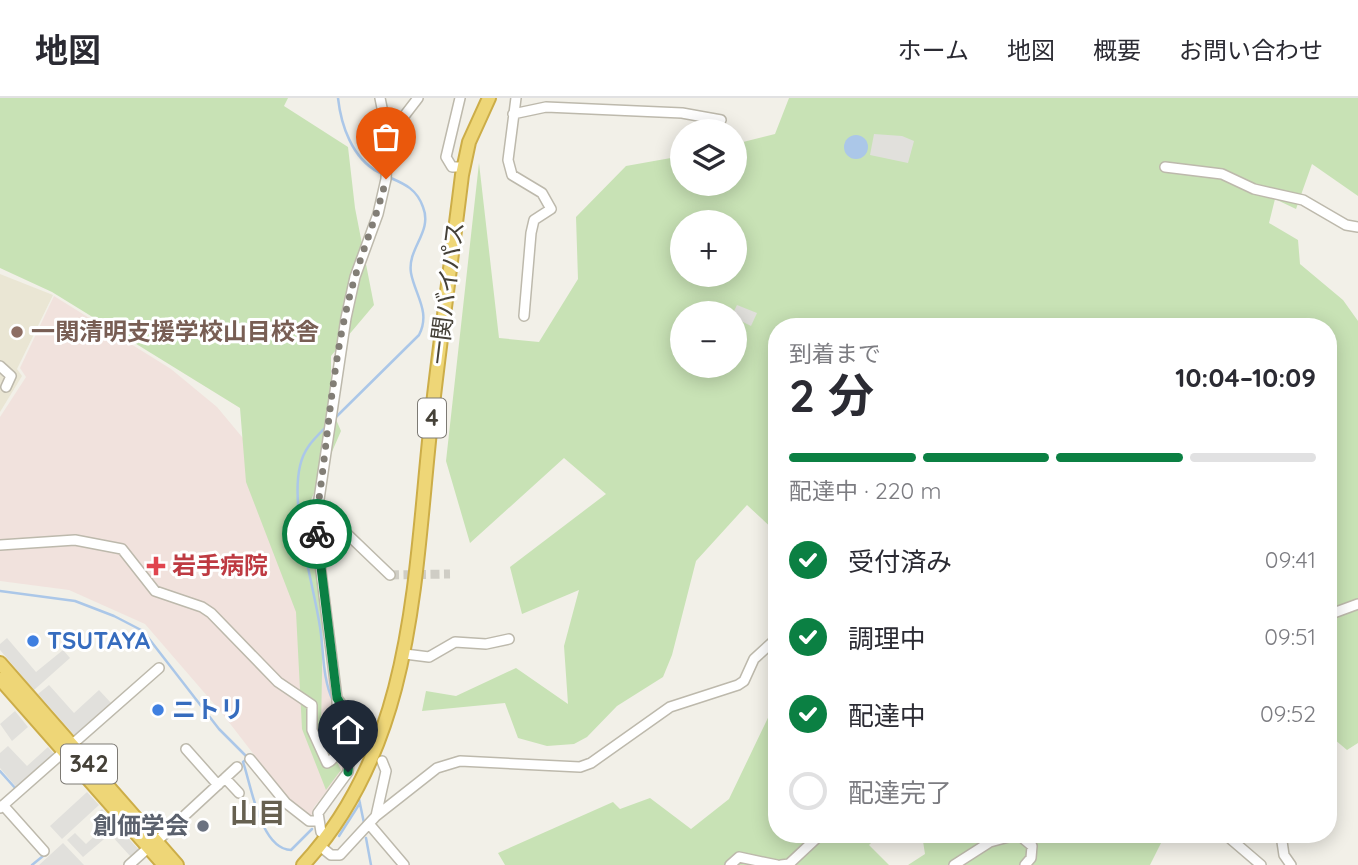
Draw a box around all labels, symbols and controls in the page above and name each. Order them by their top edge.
text: 地図 [35,29,101,70]
text: ホーム [898,35,969,65]
text: 地図 [1007,35,1055,65]
text: 概要 [1093,35,1141,65]
text: お問い合わせ [1179,35,1323,65]
pin [356,107,416,179]
icon: bag [367,118,405,156]
map controls [670,119,747,378]
button: layers [670,119,747,196]
button: + [670,210,747,287]
street label: 一関バイパス [422,220,470,366]
button: − [670,301,747,378]
place label: 一関清明支援学校山目校舎 [31,316,319,346]
marker: 一関清明支援学校山目校舎 [9,324,25,340]
text: 到着まで [789,339,881,368]
text: 10:04–10:09 [1175,361,1316,394]
text: 2 分 [789,366,874,424]
road number: 4 [418,398,446,438]
text: 配達中 · 220 m [789,476,941,505]
courier [282,499,352,569]
icon: bike [298,515,336,553]
icon: check [789,541,827,579]
text: 受付済み [848,545,952,578]
text: 09:41 [1265,545,1316,574]
place label: 岩手病院 [172,550,268,580]
marker: 岩手病院 [146,556,166,576]
icon: check [789,618,827,656]
text: 調理中 [848,622,926,655]
text: 09:51 [1264,622,1316,651]
place label: TSUTAYA [47,625,151,655]
marker: TSUTAYA [25,633,41,649]
place label: ニトリ [172,694,244,724]
icon: check [789,695,827,733]
text: 配達中 [848,699,926,732]
text: 09:52 [1260,699,1316,728]
pin [318,700,378,772]
marker: ニトリ [150,702,166,718]
icon: home [329,711,367,749]
road number: 342 [61,744,117,784]
text: 配達完了 [848,776,952,809]
district label: 山目 [230,795,286,830]
place label: 創価学会 [93,810,189,840]
marker: 創価学会 [195,818,211,834]

